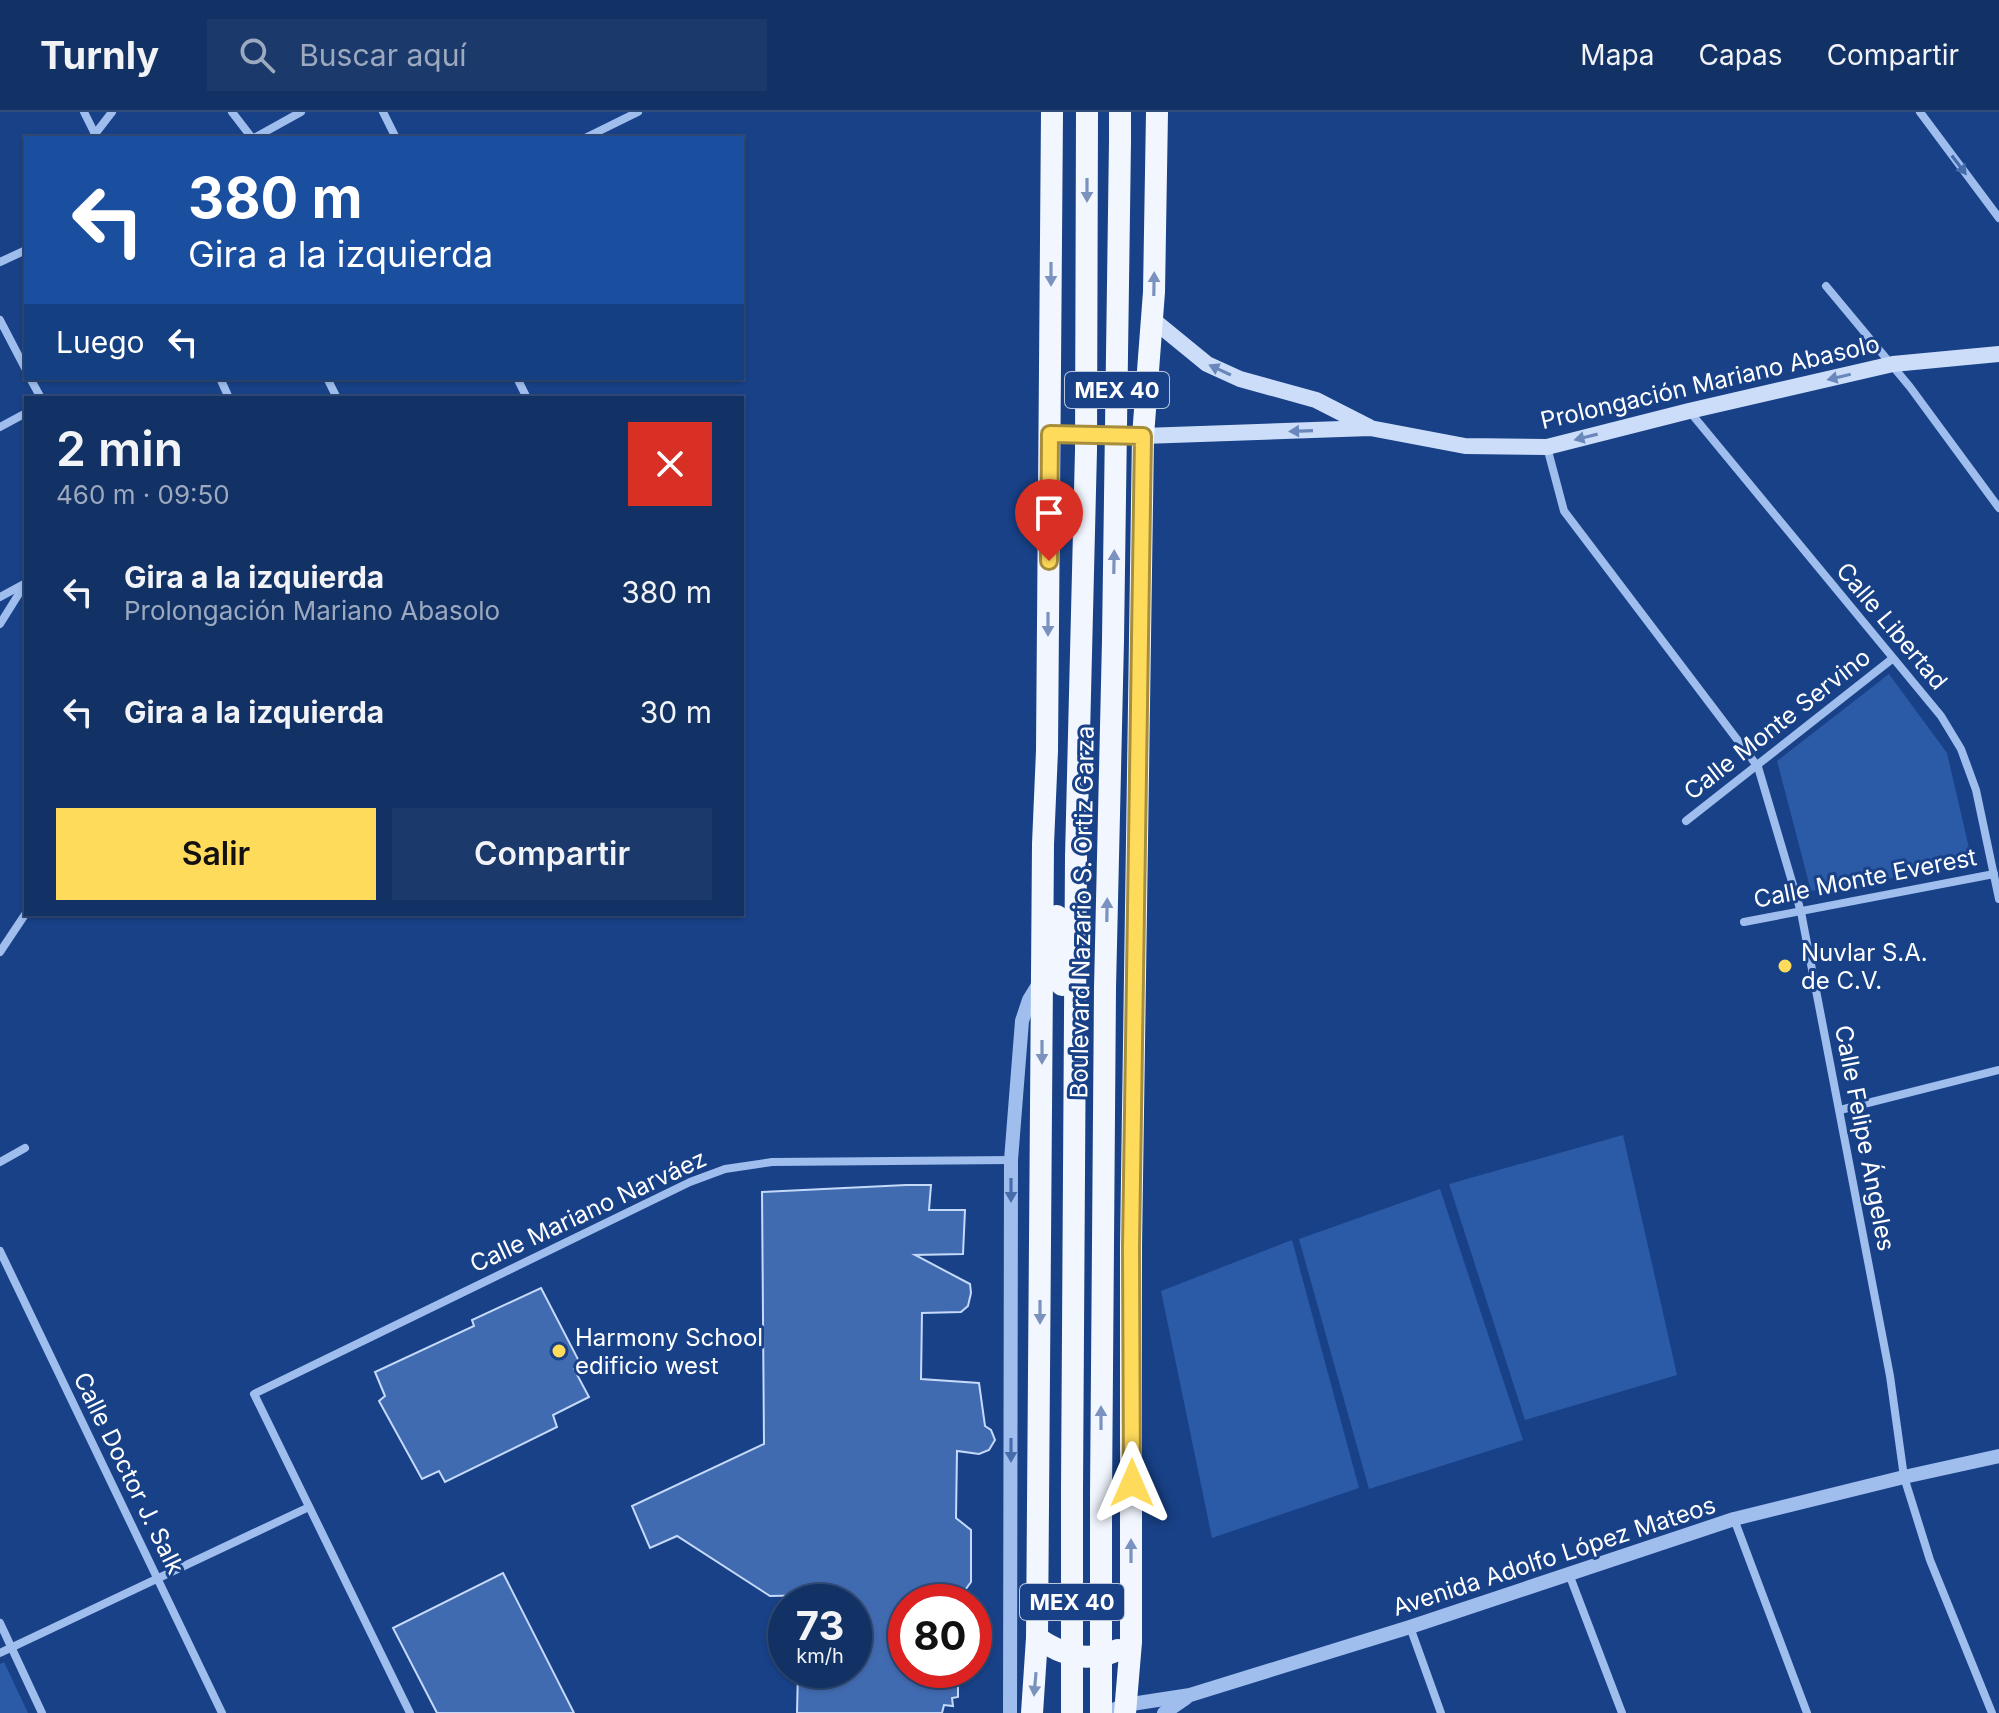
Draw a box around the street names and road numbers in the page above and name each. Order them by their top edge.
street label: Prolongación Mariano Abasolo [1538,329,1882,435]
road number: MEX 40 [1065,372,1169,408]
street label: Calle Libertad [1830,557,1954,695]
street label: Calle Monte Servino [1678,642,1876,806]
street label: Boulevard Nazario S. Ortiz Garza [1064,725,1100,1099]
street label: Calle Monte Everest [1751,842,1979,914]
street label: Calle Felipe Ángeles [1829,1022,1902,1253]
street label: Calle Mariano Narváez [465,1143,711,1279]
street label: Calle Doctor J. Salk [68,1367,190,1579]
street label: Avenida Adolfo López Mateos [1389,1490,1719,1622]
road number: MEX 40 [1020,1584,1124,1620]

